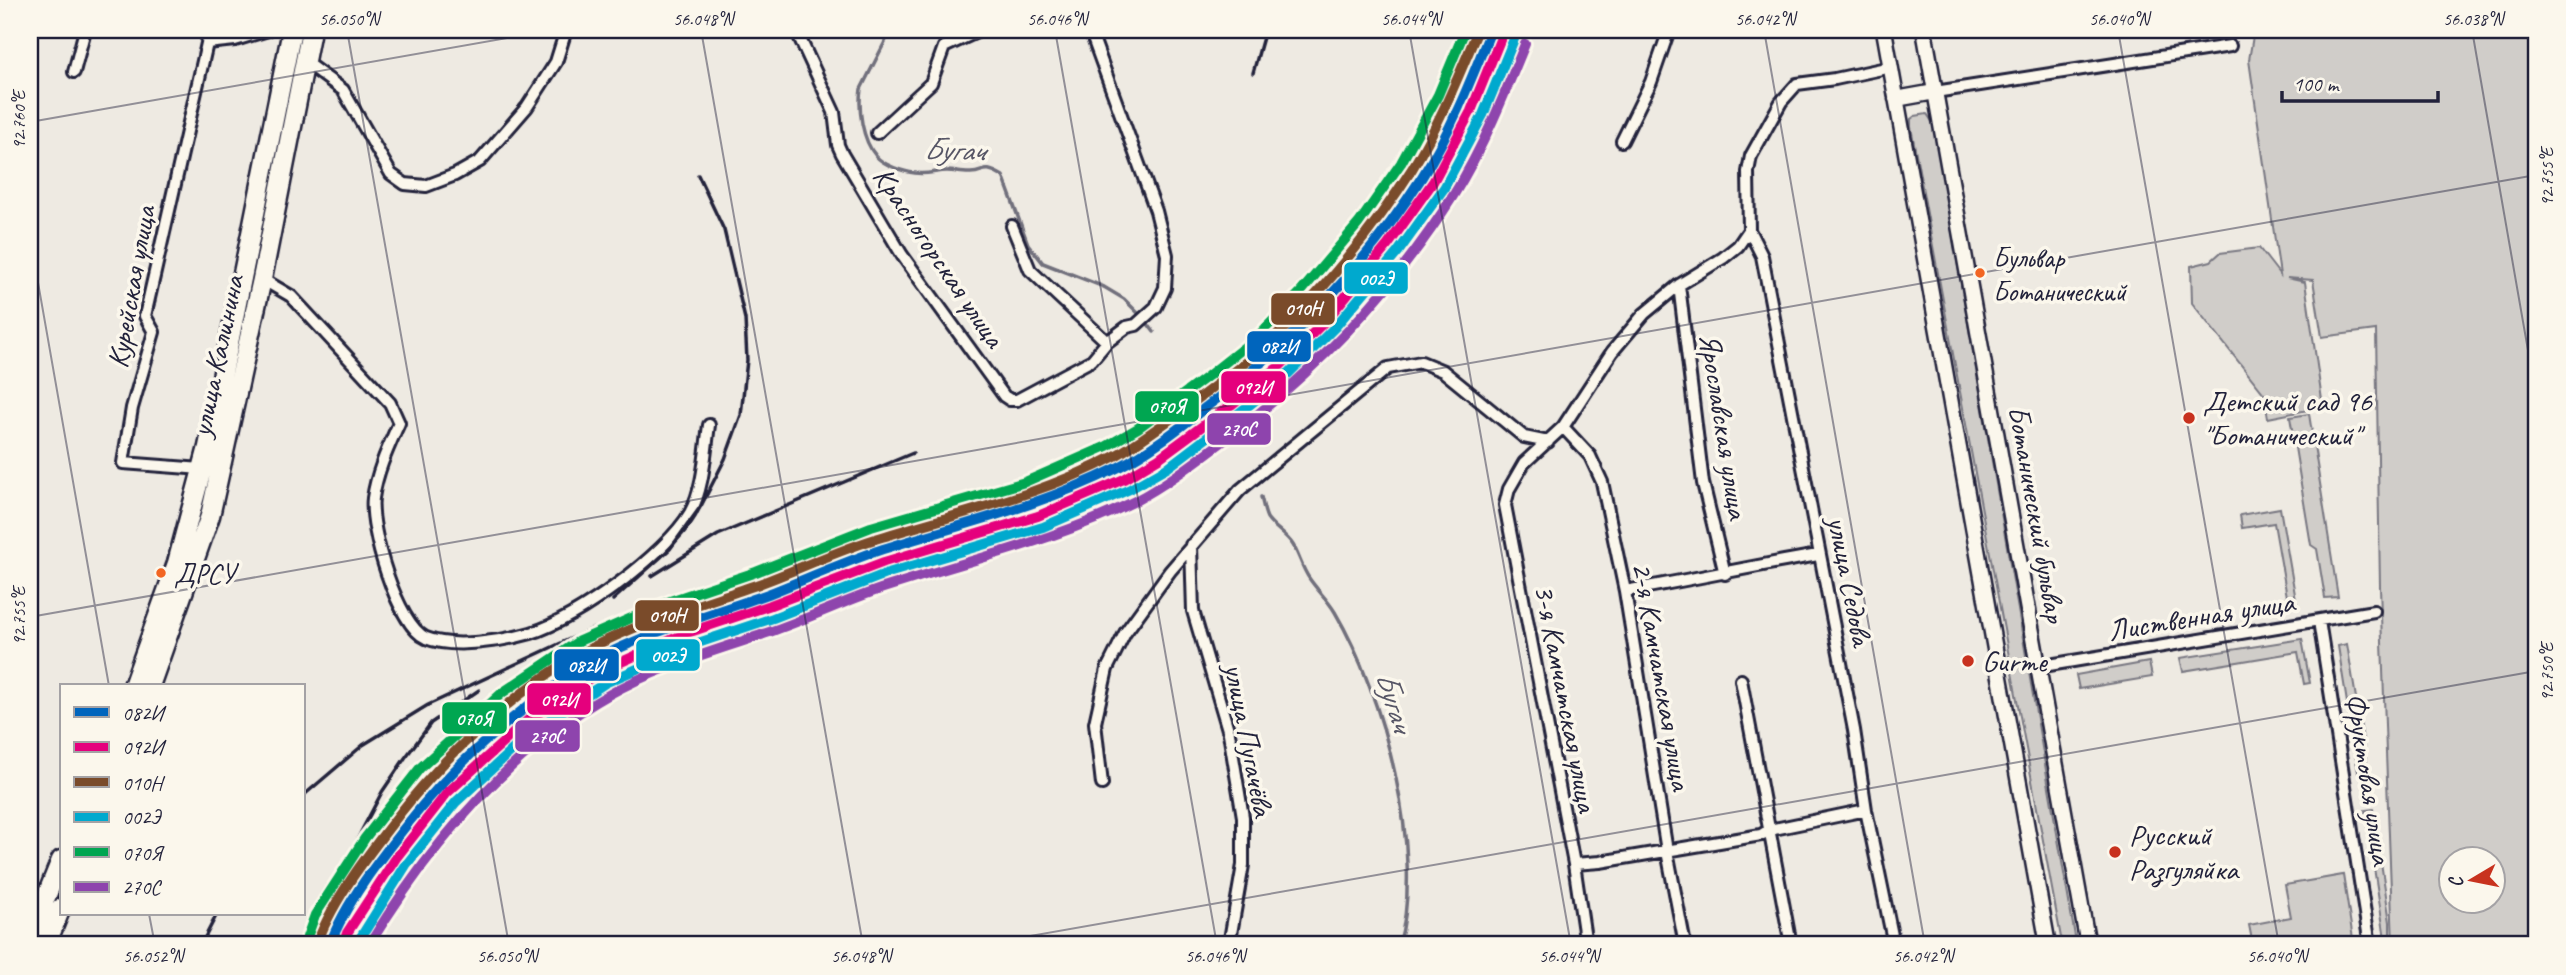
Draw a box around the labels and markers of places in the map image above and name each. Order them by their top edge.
place label: Бульвар Ботанический [1993,240,2128,309]
marker: Бульвар Ботанический [1973,266,1987,280]
place label: Детский сад 96 "Ботанический" [2203,382,2373,454]
marker: Детский сад 96 "Ботанический" [2181,410,2197,426]
place label: ДРСУ [174,556,240,591]
marker: ДРСУ [154,566,168,580]
place label: Gurme [1982,642,2049,680]
marker: Gurme [1960,653,1976,669]
place label: Русский Разгуляйка [2129,816,2240,888]
marker: Русский Разгуляйка [2107,844,2123,860]

